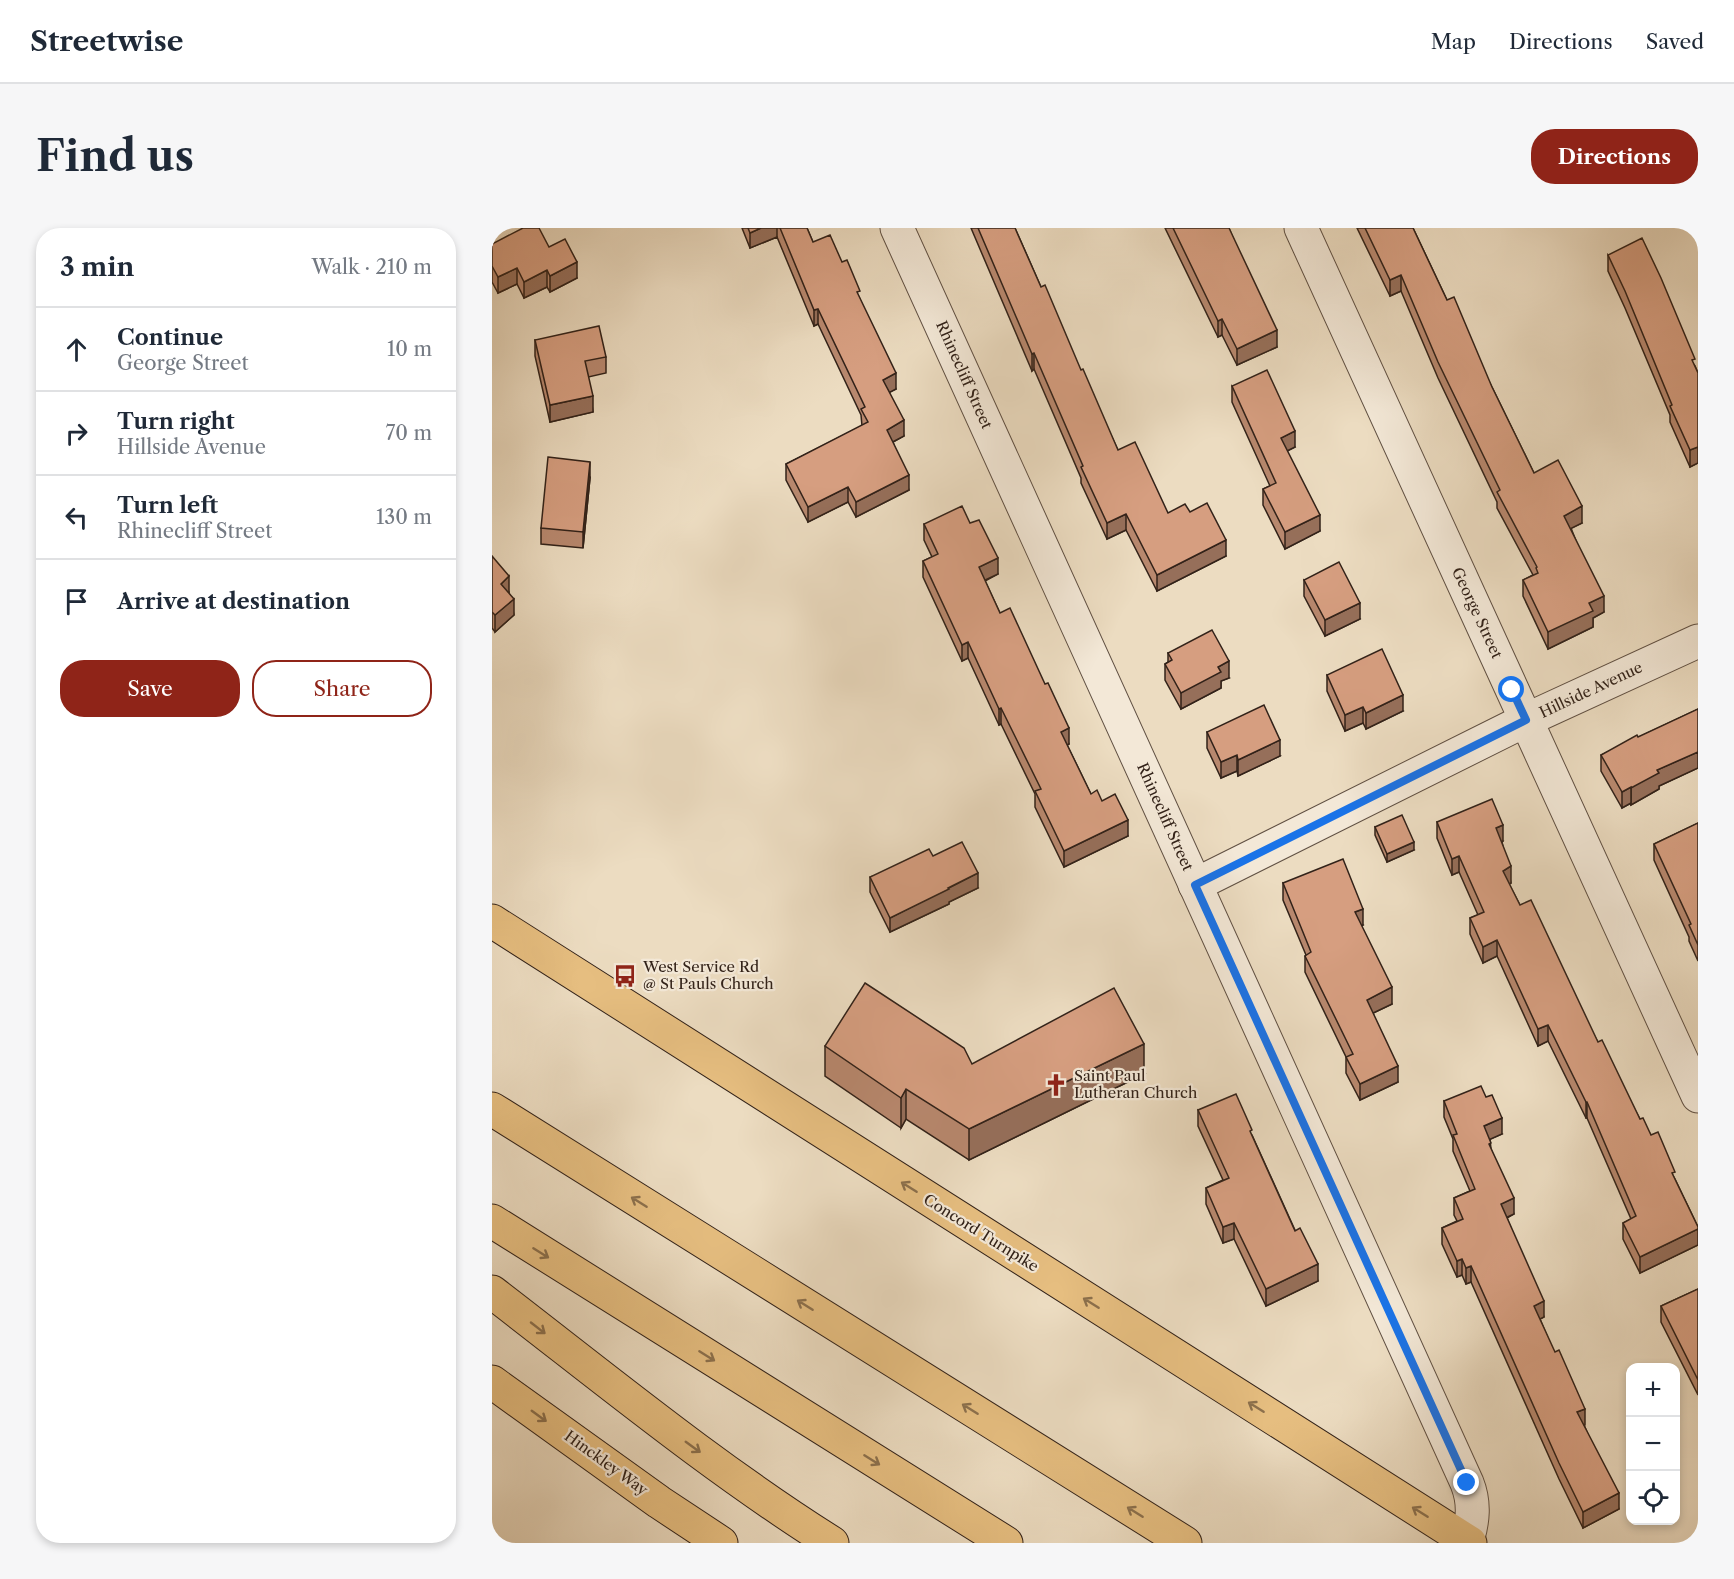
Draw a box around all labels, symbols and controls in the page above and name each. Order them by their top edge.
text: Streetwise [30,24,184,58]
text: Map [1431,29,1476,54]
text: Directions [1509,29,1613,54]
text: Saved [1646,29,1704,54]
button: Directions [1531,129,1698,184]
text: Find us [36,130,194,182]
text: 3 min [60,251,134,283]
text: Walk · 210 m [311,255,432,279]
street label: Rhinecliff Street [932,318,997,432]
text: Continue [117,324,223,351]
icon: ahead [60,333,93,366]
text: 10 m [387,337,432,361]
text: George Street [117,351,249,375]
text: Turn right [117,408,235,435]
icon: right [60,417,93,450]
text: 70 m [386,421,432,445]
text: Hillside Avenue [117,435,266,459]
text: Turn left [117,492,218,519]
icon: left [60,501,93,534]
text: 130 m [376,505,432,529]
text: Rhinecliff Street [117,519,272,543]
street label: George Street [1448,564,1507,662]
icon: arrive [60,585,93,618]
text: Arrive at destination [117,588,350,615]
street label: Hillside Avenue [1536,657,1645,722]
button: Save [60,660,240,717]
button: Share [252,660,432,717]
route start [1498,676,1524,702]
street label: Rhinecliff Street [1133,760,1198,874]
place label: West Service Rd @ St Pauls Church [642,957,774,993]
bus stop icon: West Service Rd @ St Pauls Church [612,963,638,989]
place label: Saint Paul Lutheran Church [1074,1066,1198,1102]
church icon: Saint Paul Lutheran Church [1043,1072,1069,1098]
one-way arrow [901,1181,918,1193]
street label: Concord Turnpike [920,1190,1042,1276]
one-way arrow [631,1195,648,1207]
one-way arrow [533,1246,550,1259]
one-way arrow [1083,1296,1100,1308]
one-way arrow [797,1299,814,1311]
one-way arrow [530,1322,546,1335]
one-way arrow [698,1351,715,1363]
map controls [1626,1363,1680,1525]
button: + [1626,1363,1680,1417]
one-way arrow [1248,1401,1265,1413]
one-way arrow [962,1402,979,1414]
one-way arrow [531,1410,547,1422]
button: − [1626,1417,1680,1471]
street label: Hinckley Way [561,1426,652,1500]
one-way arrow [685,1440,701,1453]
one-way arrow [863,1454,880,1466]
route end [1453,1469,1479,1495]
button: locate [1626,1471,1680,1525]
one-way arrow [1412,1505,1429,1518]
one-way arrow [1127,1506,1144,1518]

